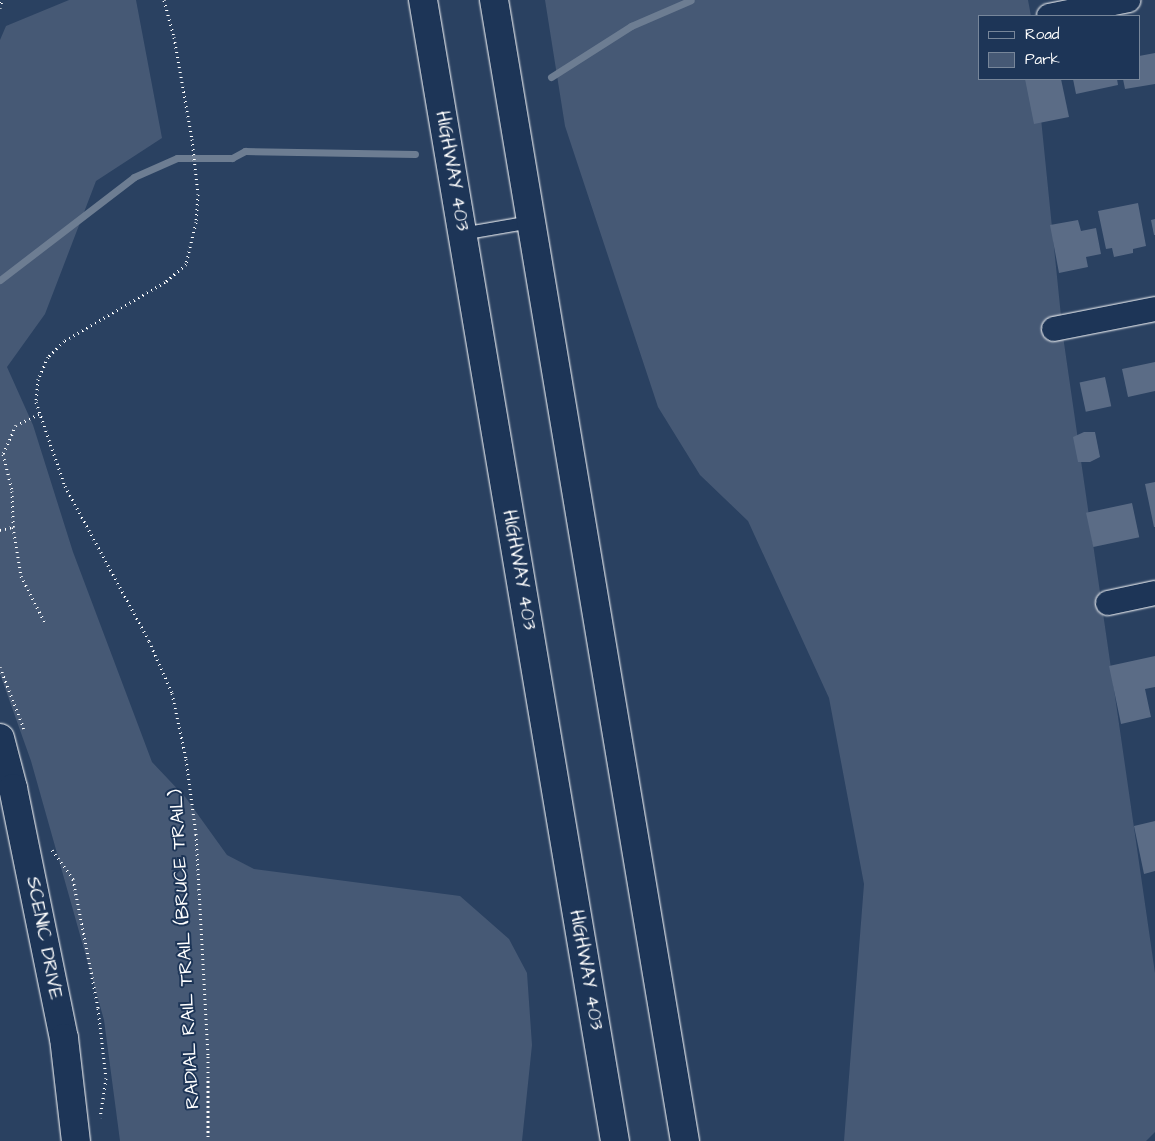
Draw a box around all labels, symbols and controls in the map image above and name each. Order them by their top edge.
legend [978,15,1140,80]
text: Road [1025,24,1059,45]
text: Park [1025,49,1060,70]
street label: HIGHWAY 403 [430,109,474,233]
street label: HIGHWAY 403 [497,508,541,632]
street label: RADIAL RAIL TRAIL (BRUCE TRAIL) [165,788,205,1110]
street label: SCENIC DRIVE [21,875,67,1001]
street label: HIGHWAY 403 [564,908,608,1032]

